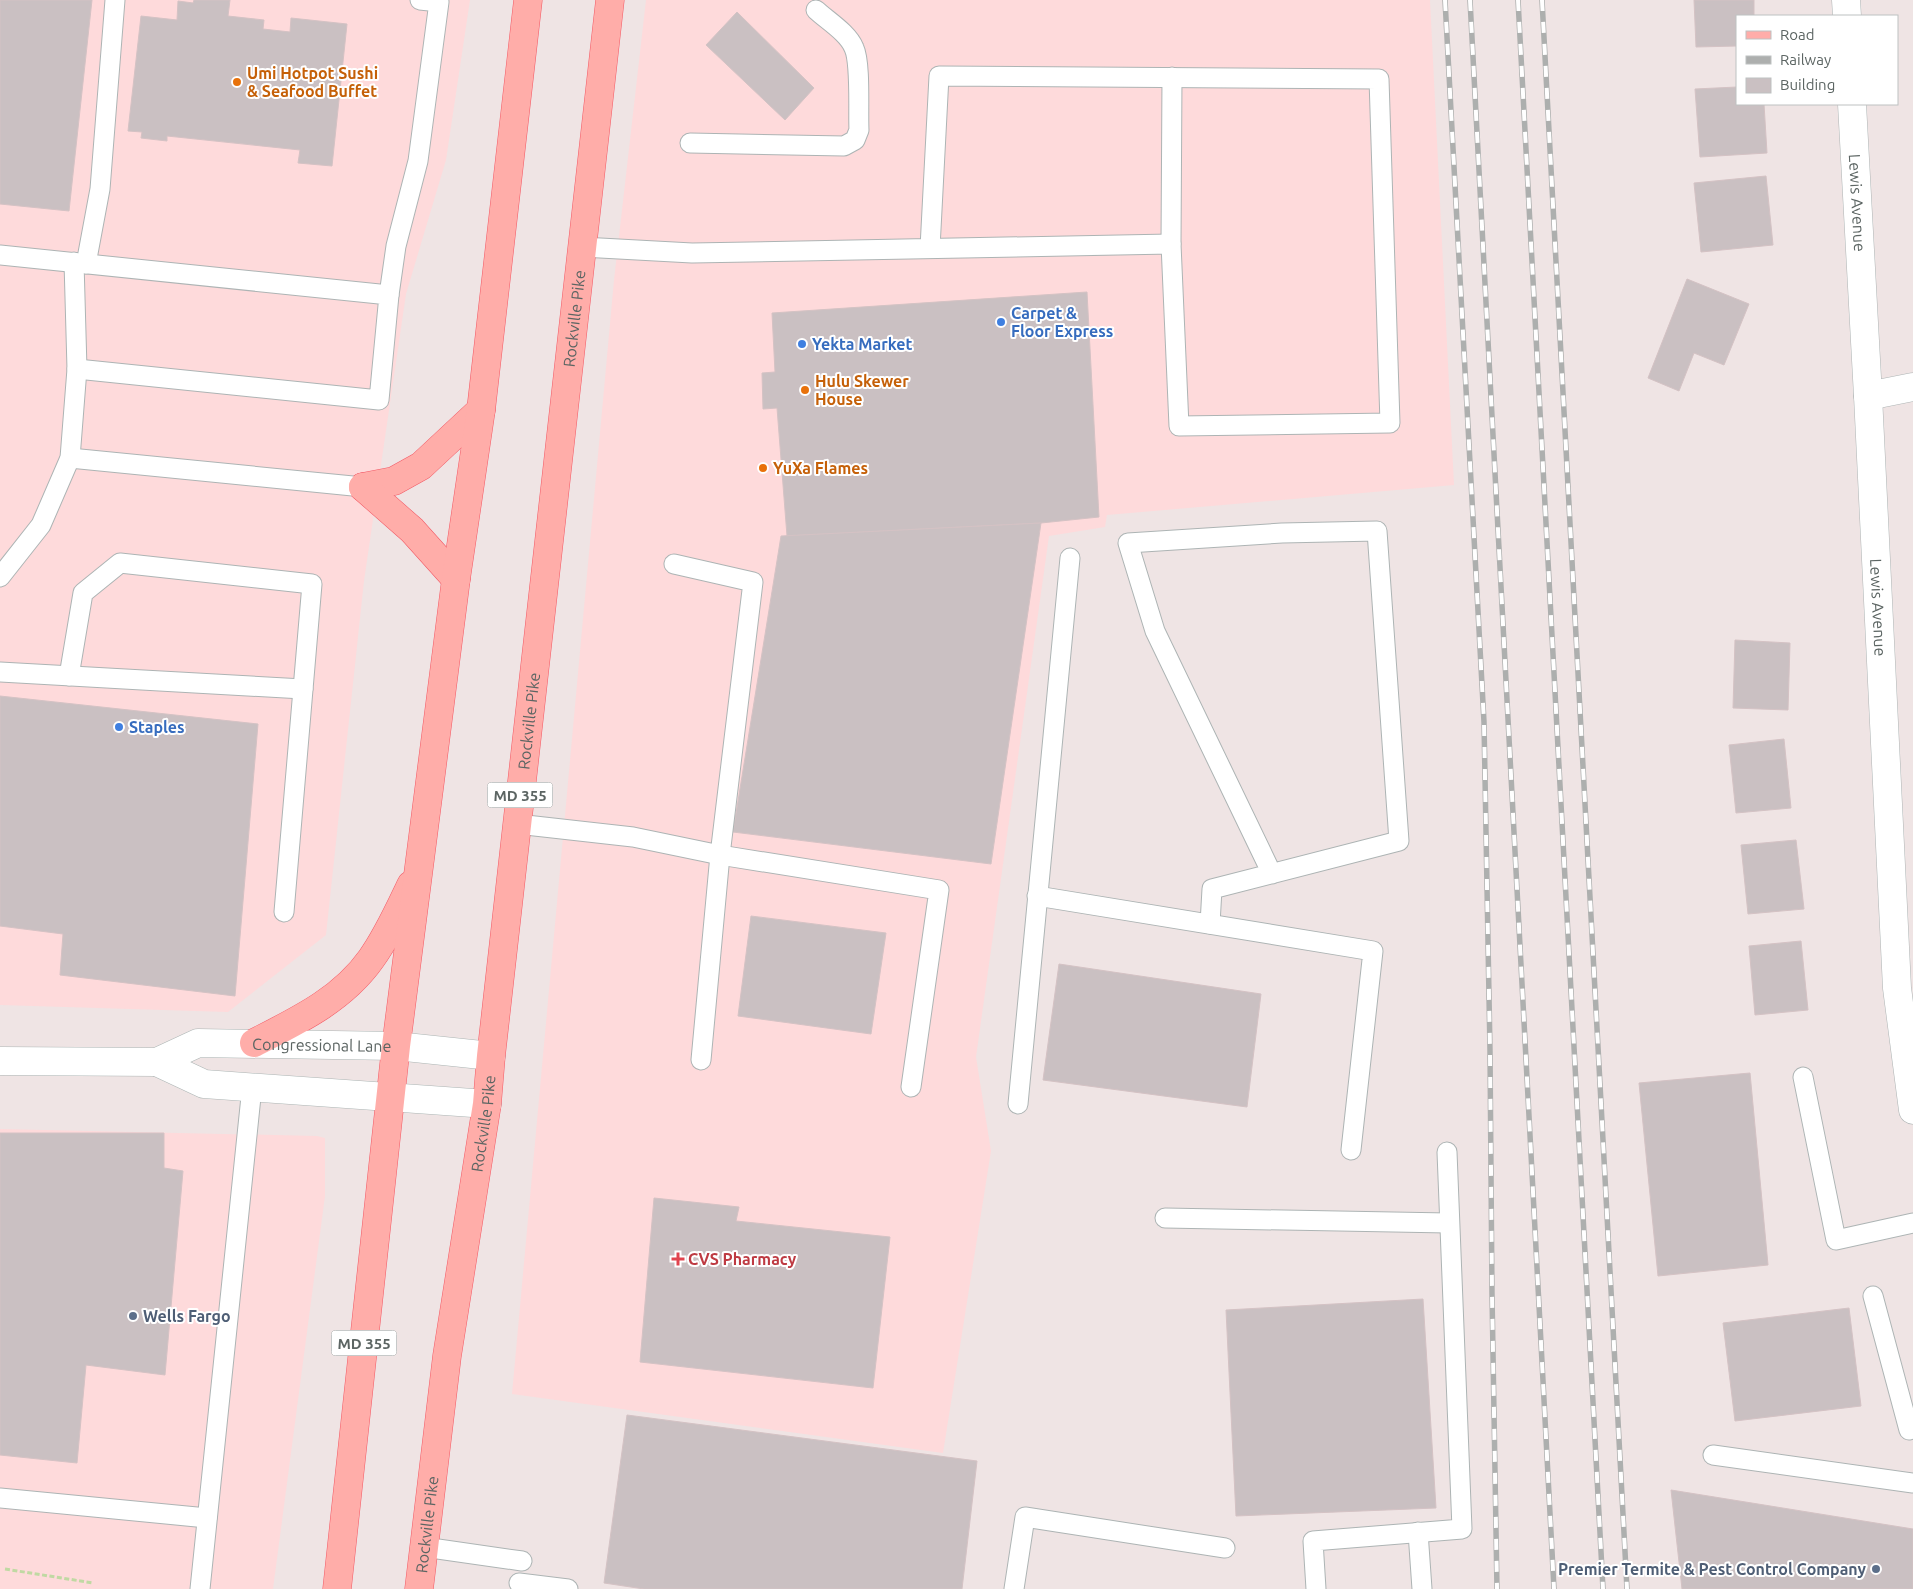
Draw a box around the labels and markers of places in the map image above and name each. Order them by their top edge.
place label: Umi Hotpot Sushi & Seafood Buffet [247,64,378,100]
marker: Umi Hotpot Sushi & Seafood Buffet [231,76,243,88]
place label: Carpet & Floor Express [1011,304,1113,340]
marker: Carpet & Floor Express [995,316,1007,328]
place label: Yekta Market [812,335,912,353]
marker: Yekta Market [796,338,808,350]
place label: Hulu Skewer House [815,372,909,408]
marker: Hulu Skewer House [799,384,811,396]
place label: YuXa Flames [773,459,868,477]
marker: YuXa Flames [757,462,769,474]
place label: Staples [129,718,185,736]
marker: Staples [113,721,125,733]
place label: CVS Pharmacy [688,1250,797,1268]
marker: CVS Pharmacy [672,1253,684,1265]
place label: Wells Fargo [143,1307,231,1325]
marker: Wells Fargo [127,1310,139,1322]
place label: Premier Termite & Pest Control Company [1558,1560,1866,1578]
marker: Premier Termite & Pest Control Company [1870,1563,1882,1575]

